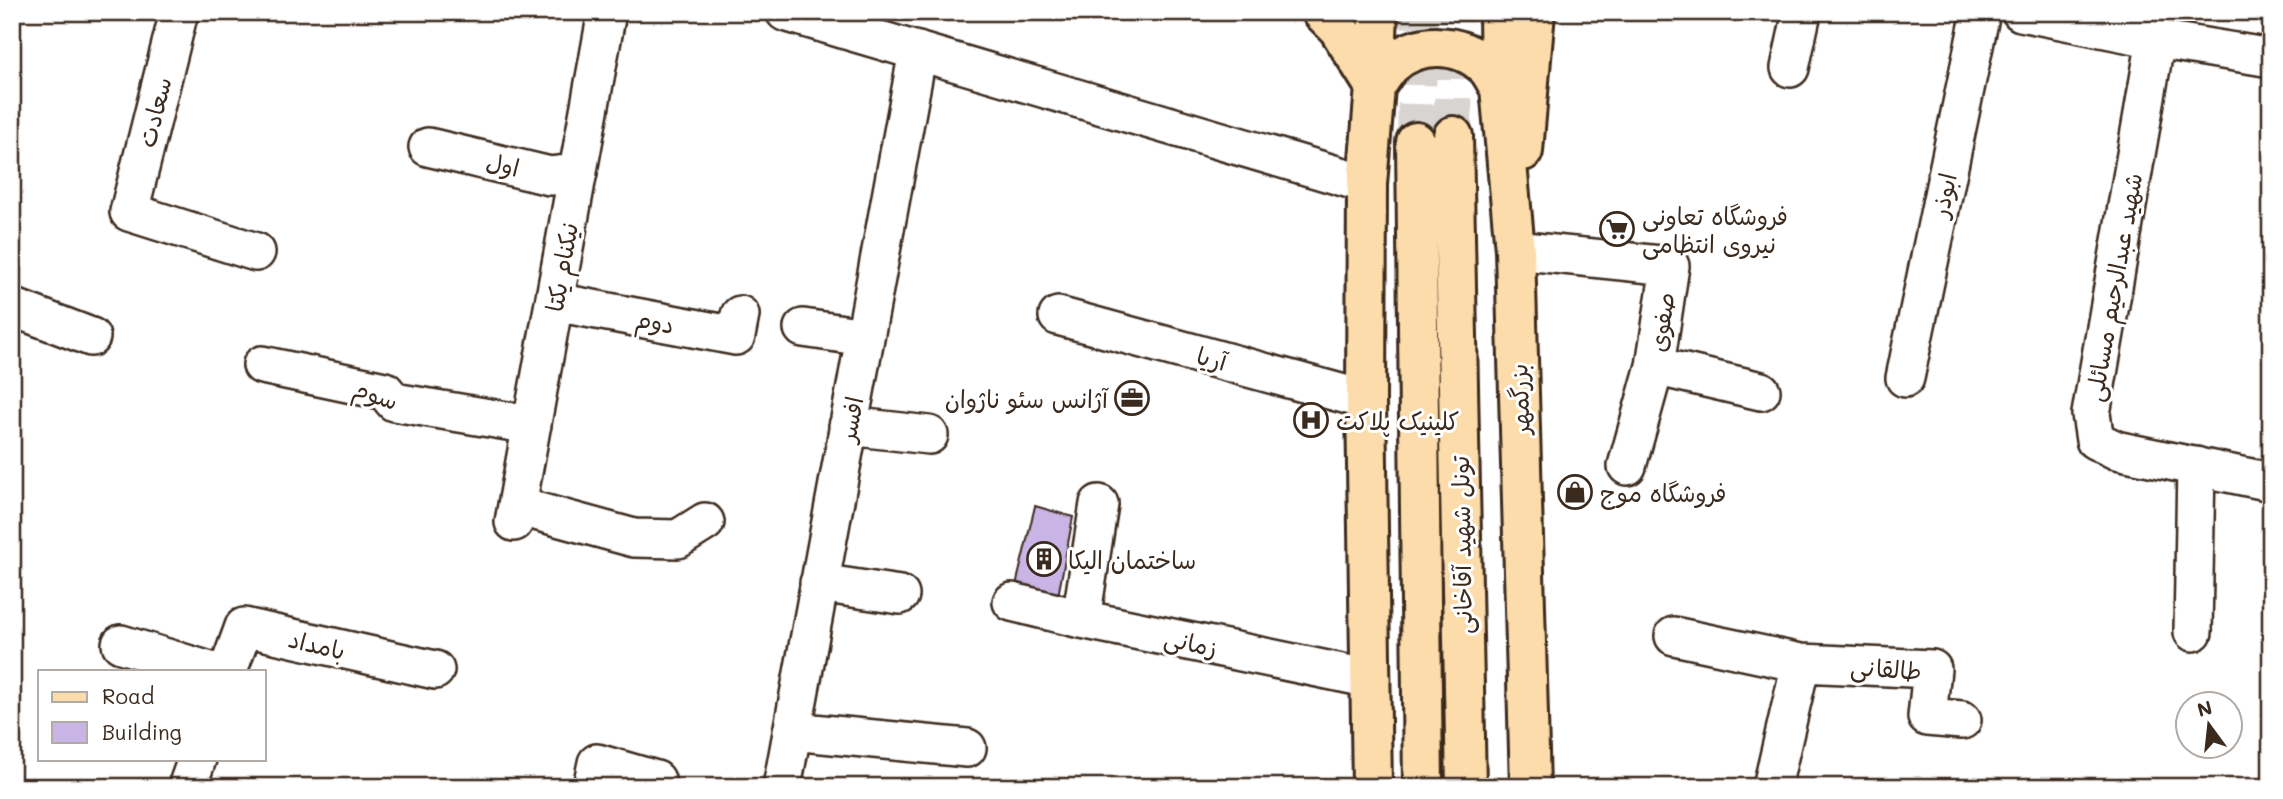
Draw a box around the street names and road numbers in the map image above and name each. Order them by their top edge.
street label: سعادت [130,74,178,150]
street label: اول [483,145,523,183]
street label: ابوذر [1923,170,1964,222]
street label: شهید عبدالرحیم مسائلی [2078,170,2152,404]
street label: نیکنام یکتا [538,220,589,315]
street label: صفوی [1641,290,1682,354]
street label: دوم [632,302,677,345]
street label: آریا [1193,339,1232,377]
street label: بزرگمهر [1502,363,1536,437]
street label: سوم [348,372,403,420]
street label: افسر [830,394,870,446]
street label: تونل شهید آقاخانی [1444,455,1479,634]
street label: زمانی [1161,621,1220,664]
street label: بامداد [286,622,348,666]
street label: طالقانی [1849,650,1923,687]

